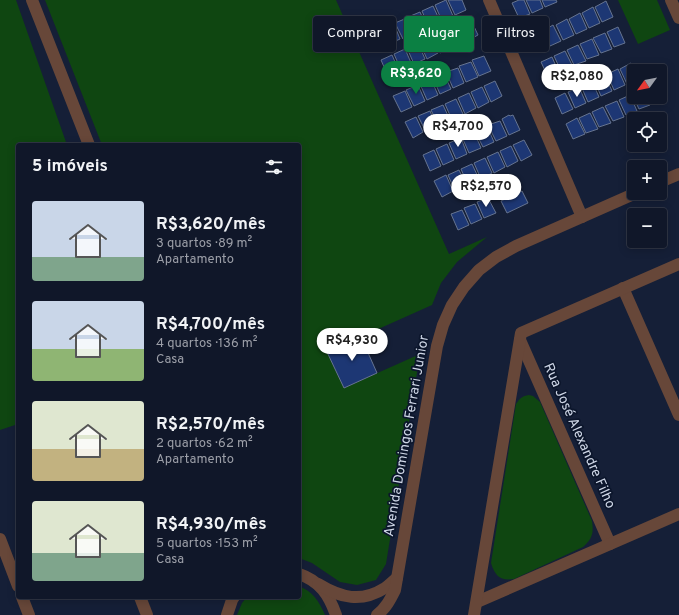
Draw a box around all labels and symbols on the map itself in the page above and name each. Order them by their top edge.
pin: R$3,620 [379,61,453,95]
pin: R$2,080 [540,64,614,98]
north arrow [627,64,667,104]
pin: R$4,700 [421,114,495,148]
pin: R$2,570 [449,174,523,208]
pin: R$4,930 [315,328,389,362]
street label: Avenida Domingos Ferrari Junior [381,333,433,538]
street label: Rua José Alexandre Filho [539,361,619,511]

